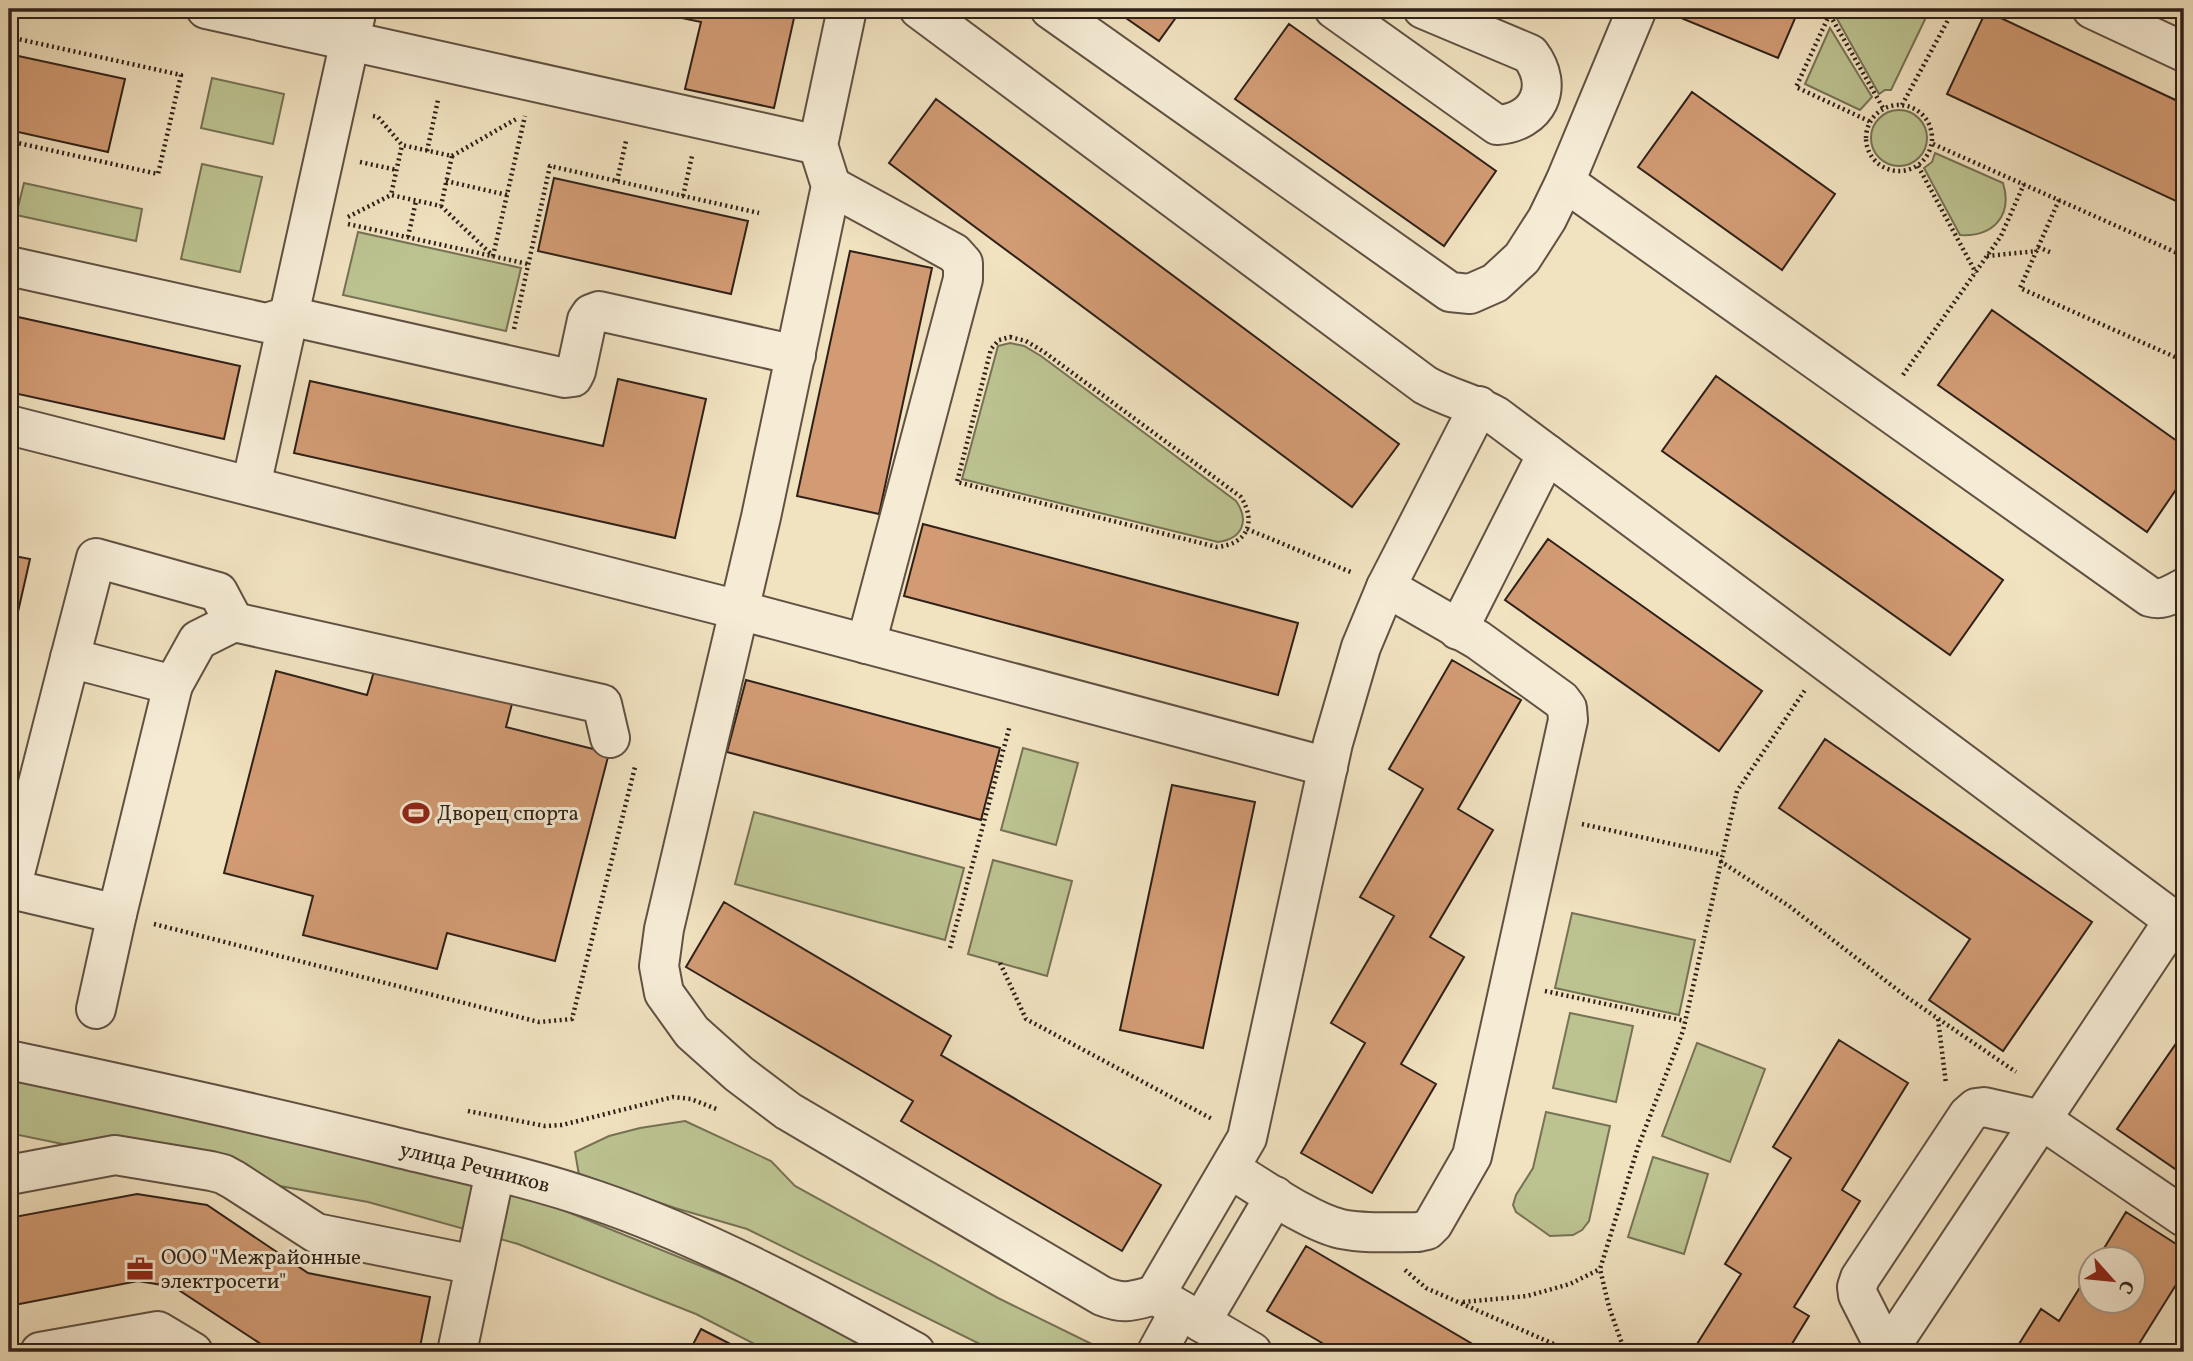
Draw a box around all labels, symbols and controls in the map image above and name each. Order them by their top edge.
sports icon: Дворец спорта [401,798,431,828]
place label: Дворец спорта [437,800,579,829]
street label: улица Речников [396,1136,553,1201]
place label: ООО "Межрайонные электросети" [161,1244,361,1297]
north arrow [2078,1246,2148,1316]
office icon: ООО "Межрайонные электросети" [125,1254,155,1284]
text: С [2111,1275,2140,1298]

